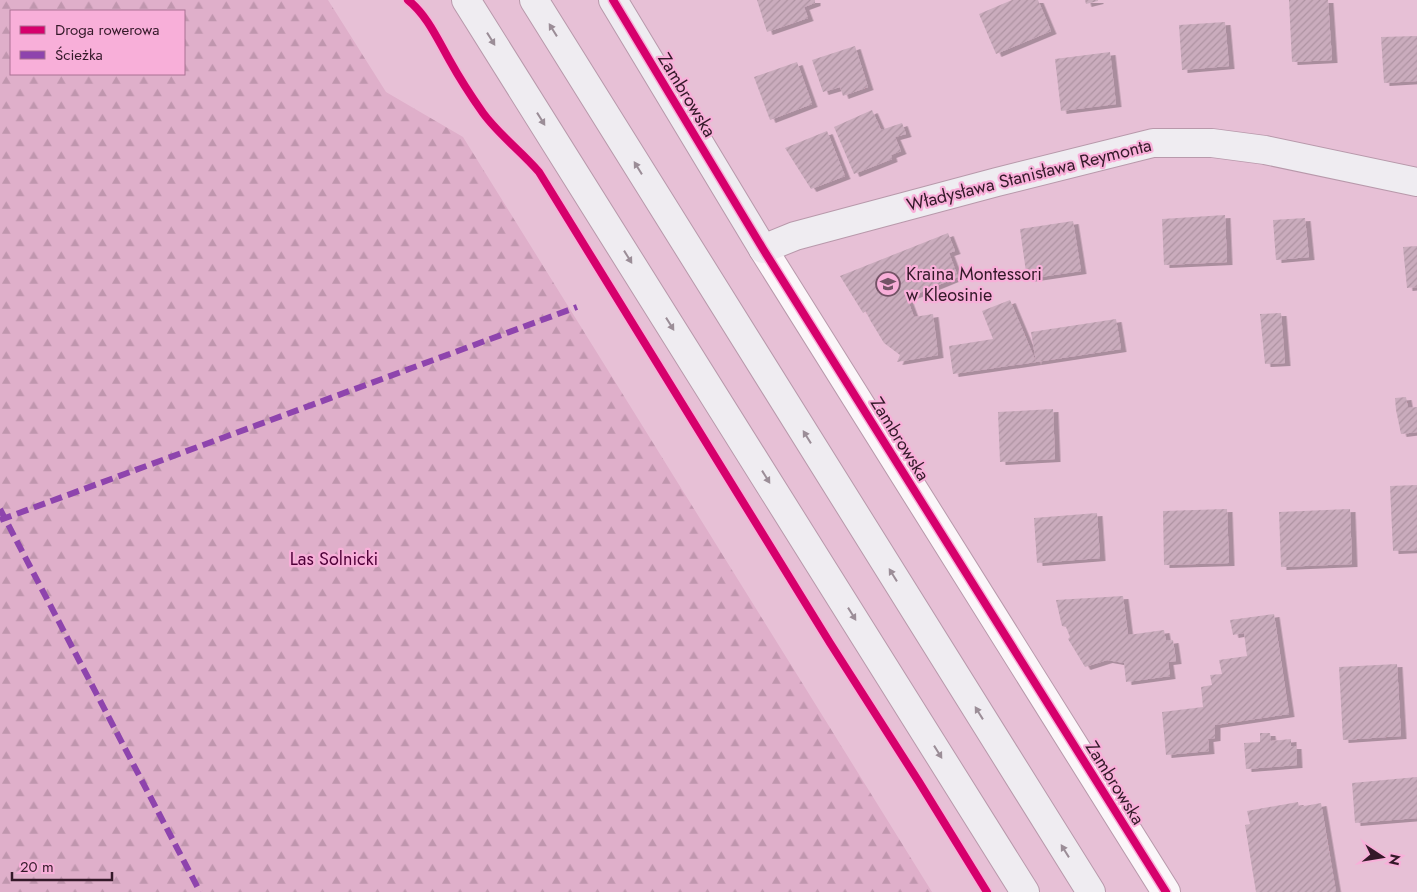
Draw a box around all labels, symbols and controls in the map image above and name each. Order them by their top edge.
legend [10,10,185,75]
text: Droga rowerowa [55,19,159,41]
one-way arrow [548,23,557,36]
one-way arrow [486,32,496,46]
text: Ścieżka [55,44,103,66]
street label: Zambrowska [652,48,722,142]
one-way arrow [537,113,546,126]
street label: Władysława Stanisława Reymonta [904,132,1154,218]
one-way arrow [634,161,643,174]
one-way arrow [624,250,633,263]
place label: Kraina Montessori w Kleosinie [906,261,1042,308]
school or university icon: Kraina Montessori w Kleosinie [875,271,901,297]
one-way arrow [666,317,675,330]
street label: Zambrowska [864,392,936,486]
one-way arrow [802,431,811,444]
one-way arrow [761,470,770,483]
park label: Las Solnicki [290,546,378,572]
one-way arrow [888,568,897,582]
one-way arrow [847,608,857,621]
one-way arrow [974,706,983,719]
street label: Zambrowska [1079,736,1151,830]
one-way arrow [933,746,943,759]
north arrow [1357,832,1407,882]
one-way arrow [1060,844,1070,857]
scale bar [12,850,112,882]
text: N [1384,852,1406,867]
text: 20 m [20,856,54,878]

